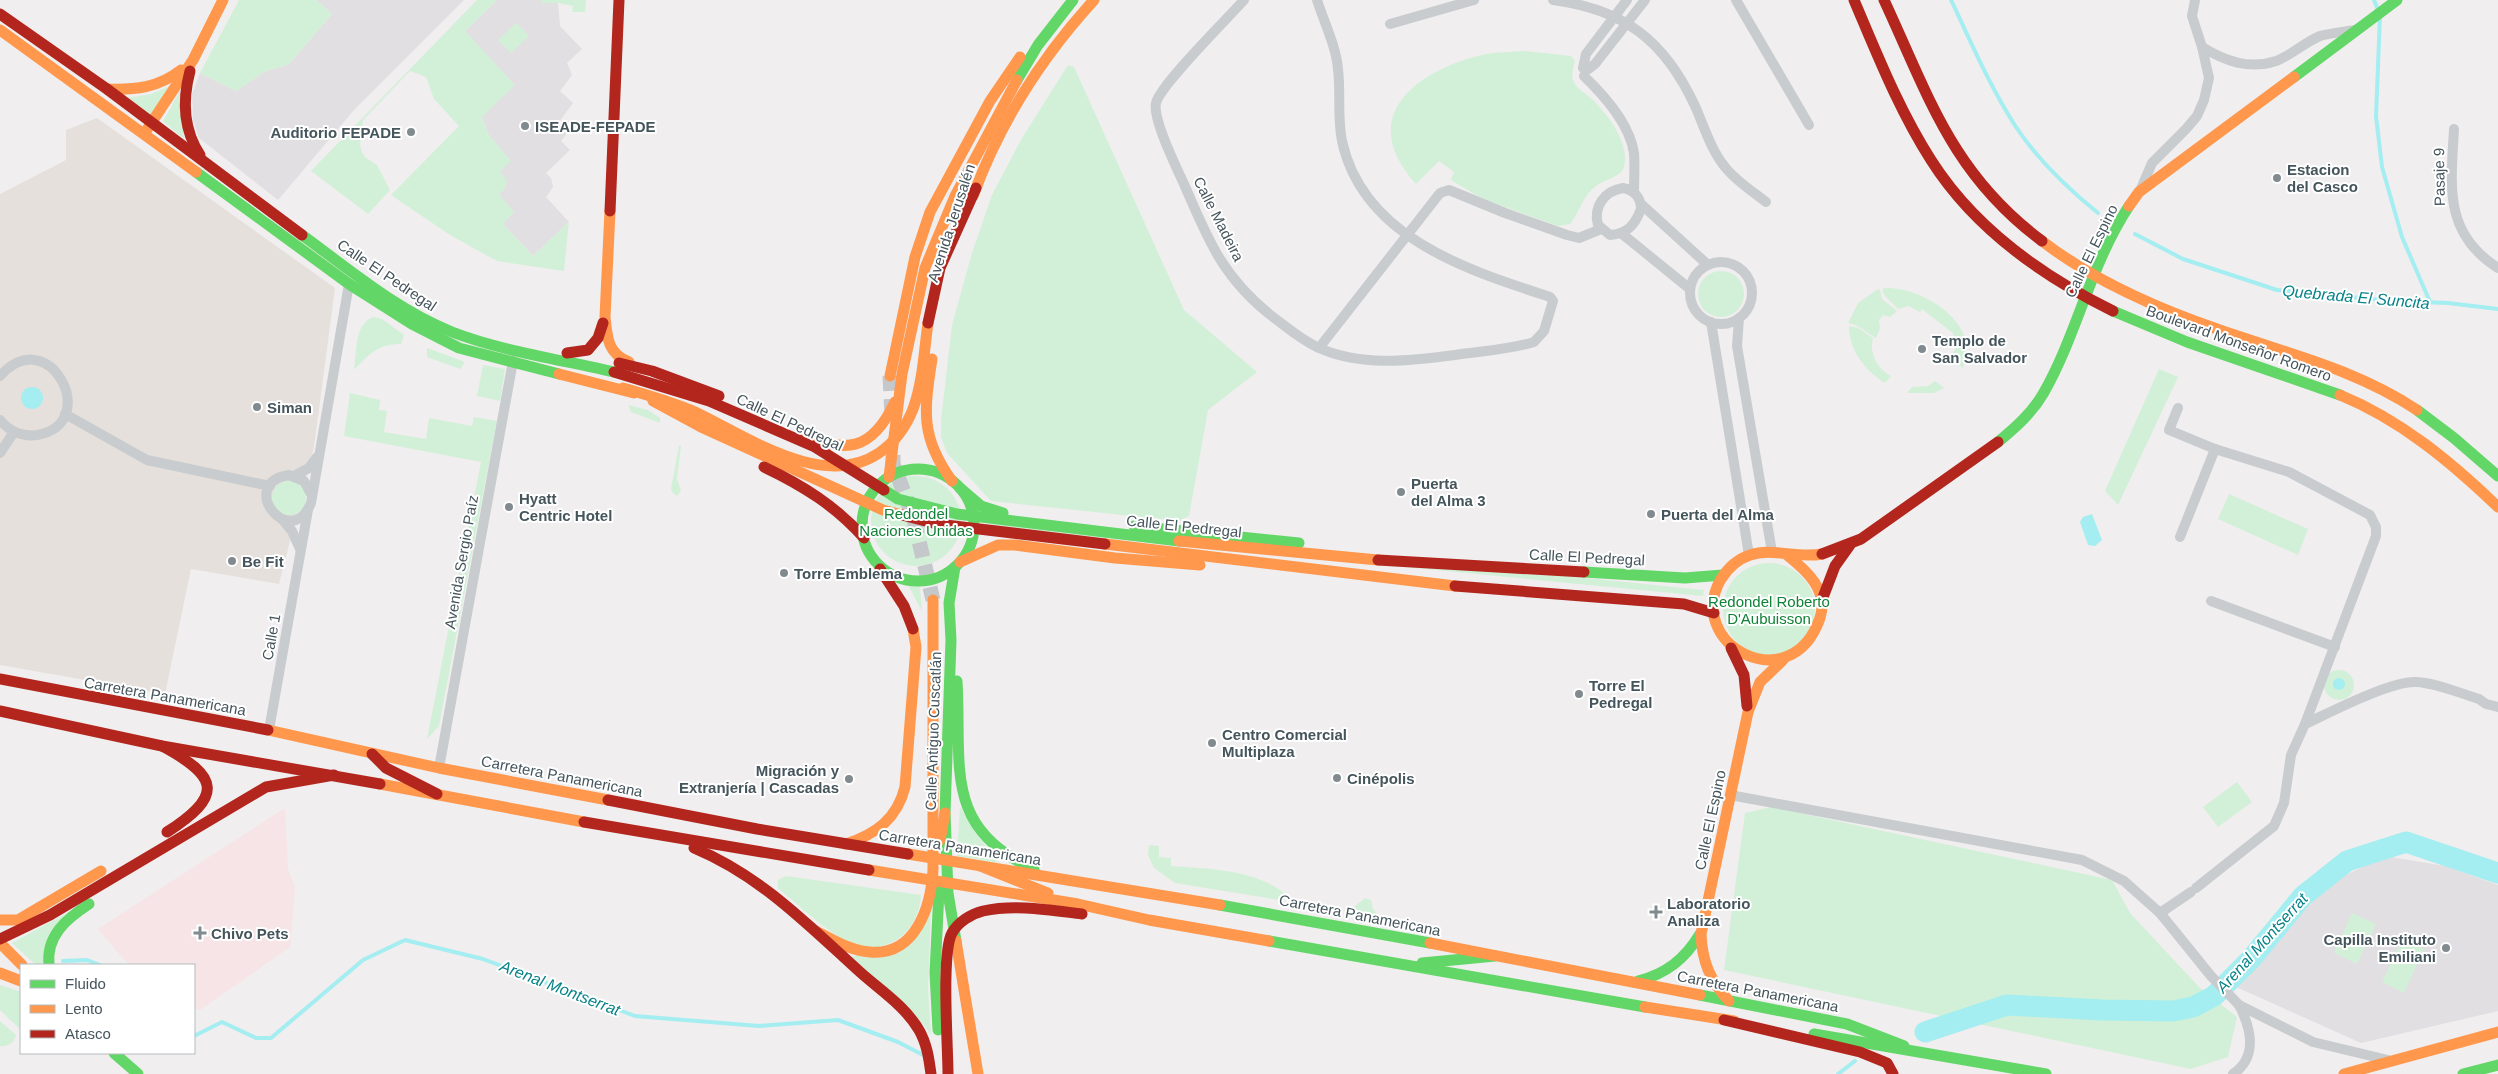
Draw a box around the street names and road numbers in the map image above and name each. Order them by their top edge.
street label: Pasaje 9 [2430,148,2448,206]
street label: Avenida Jerusalén [924,162,978,284]
street label: Calle Madeira [1190,174,1248,265]
street label: Calle El Espino [2061,202,2121,300]
street label: Calle El Pedregal [334,236,440,314]
street label: Boulevard Monseñor Romero [2144,302,2334,384]
street label: Calle El Pedregal [734,390,846,454]
street label: Avenida Sergio Paíz [441,494,481,630]
street label: Calle El Pedregal [1125,511,1243,541]
street label: Calle El Pedregal [1529,545,1645,569]
street label: Calle 1 [259,613,283,661]
street label: Calle Antiguo Cuscatlán [922,651,944,811]
street label: Carretera Panamericana [83,673,248,719]
street label: Carretera Panamericana [480,752,645,800]
street label: Calle El Espino [1691,768,1729,872]
street label: Carretera Panamericana [878,826,1043,868]
street label: Carretera Panamericana [1278,891,1443,939]
street label: Carretera Panamericana [1676,967,1841,1015]

